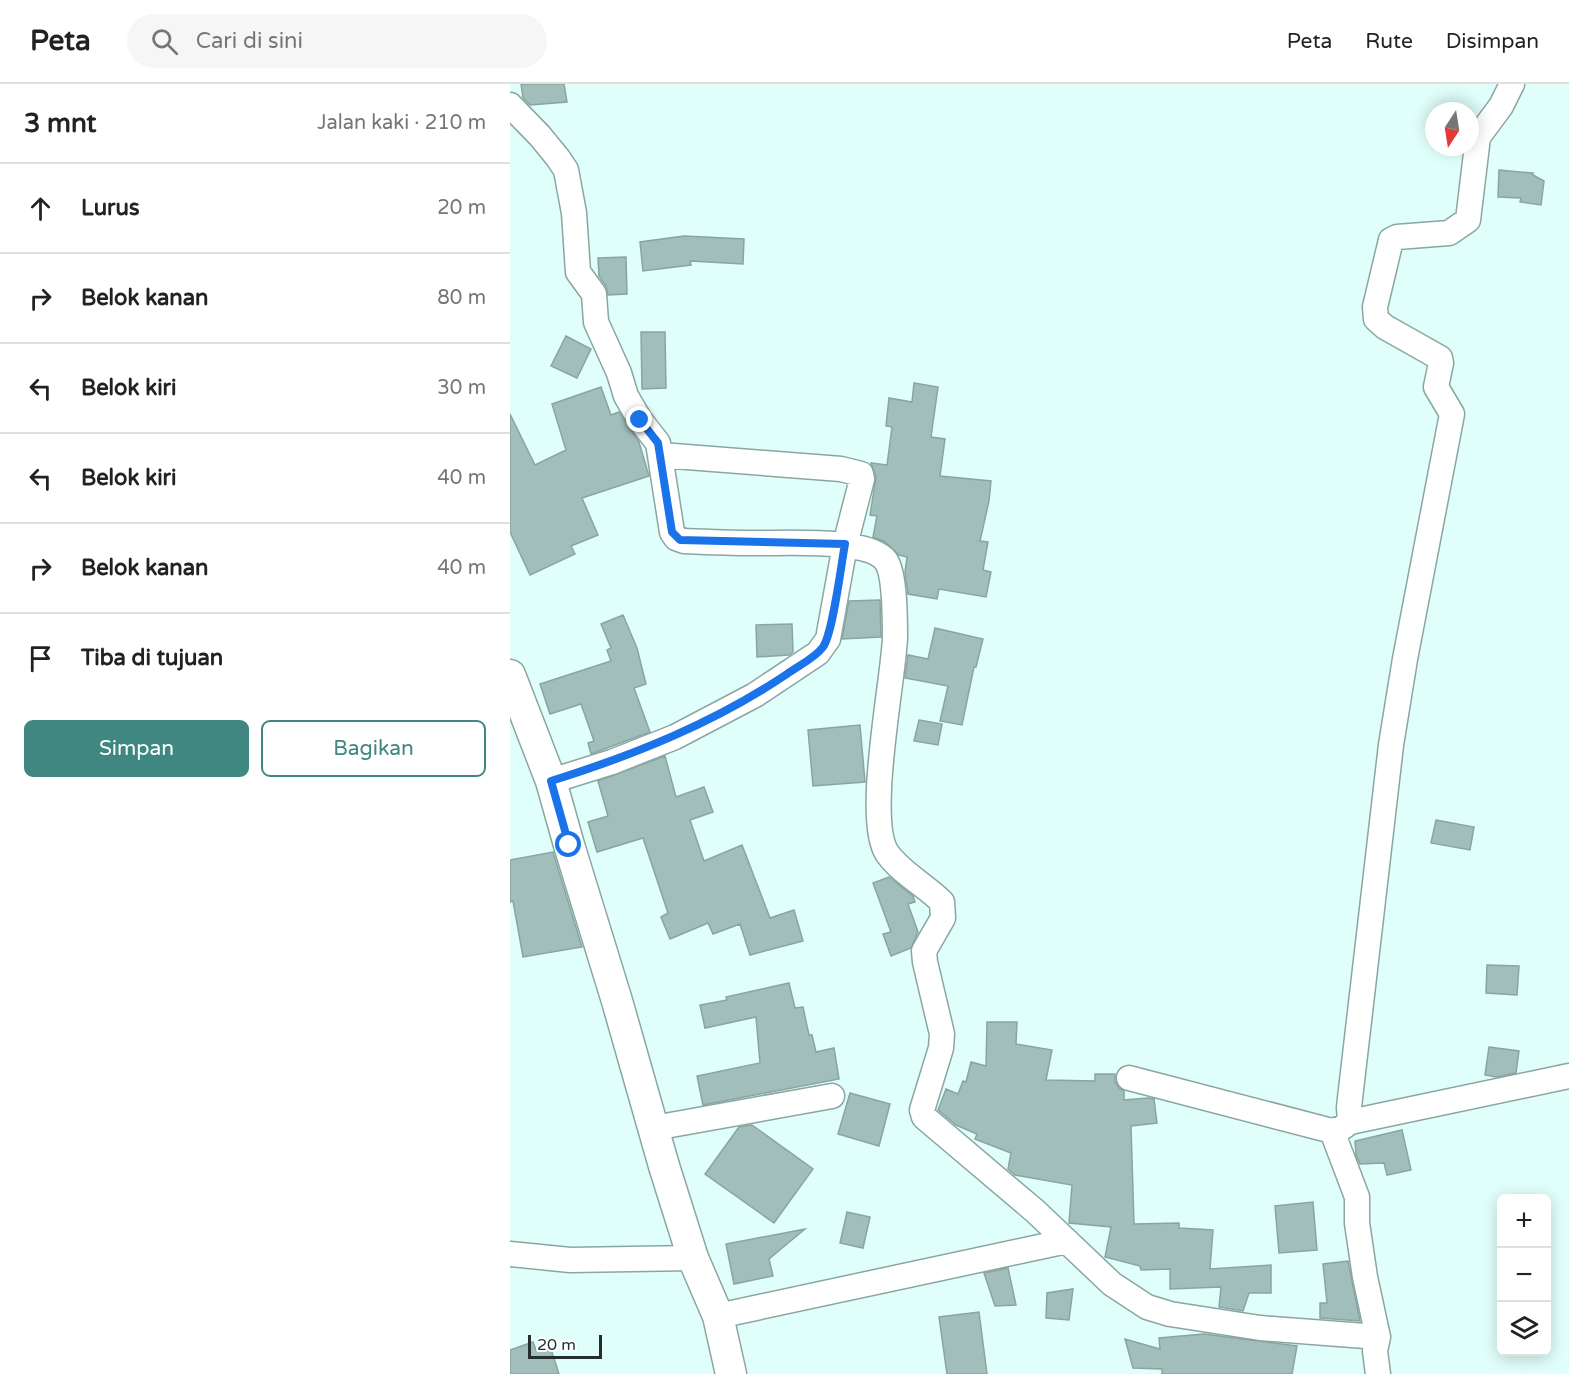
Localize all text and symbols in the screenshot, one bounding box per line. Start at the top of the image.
search box [127,14,547,68]
text: Peta [30,24,91,58]
icon: search [148,25,181,58]
text: Cari di sini [196,28,303,54]
text: Peta [1287,29,1332,54]
text: Rute [1365,29,1413,54]
text: Disimpan [1446,29,1539,54]
north arrow [1425,102,1479,156]
text: 3 mnt [24,108,96,139]
text: Jalan kaki · 210 m [317,111,486,135]
icon: ahead [24,192,57,225]
text: Lurus [81,195,139,221]
text: 20 m [437,196,486,220]
icon: right [24,282,57,315]
text: Belok kanan [81,285,208,311]
text: 80 m [437,286,486,310]
icon: left [24,372,57,405]
text: Belok kiri [81,375,177,401]
text: 30 m [437,376,486,400]
route end [626,406,652,432]
icon: left [24,462,57,495]
text: Belok kiri [81,465,177,491]
text: 40 m [437,466,486,490]
icon: right [24,552,57,585]
text: Belok kanan [81,555,208,581]
text: 40 m [437,556,486,580]
icon: arrive [24,642,57,675]
text: Tiba di tujuan [81,645,223,671]
button: Simpan [24,720,249,777]
button: Bagikan [261,720,486,777]
route start [555,831,581,857]
map controls [1497,1194,1551,1356]
button: + [1497,1194,1551,1248]
button: − [1497,1248,1551,1302]
button: layers [1497,1302,1551,1356]
scale bar [528,1332,602,1360]
text: 20 m [537,1335,576,1355]

